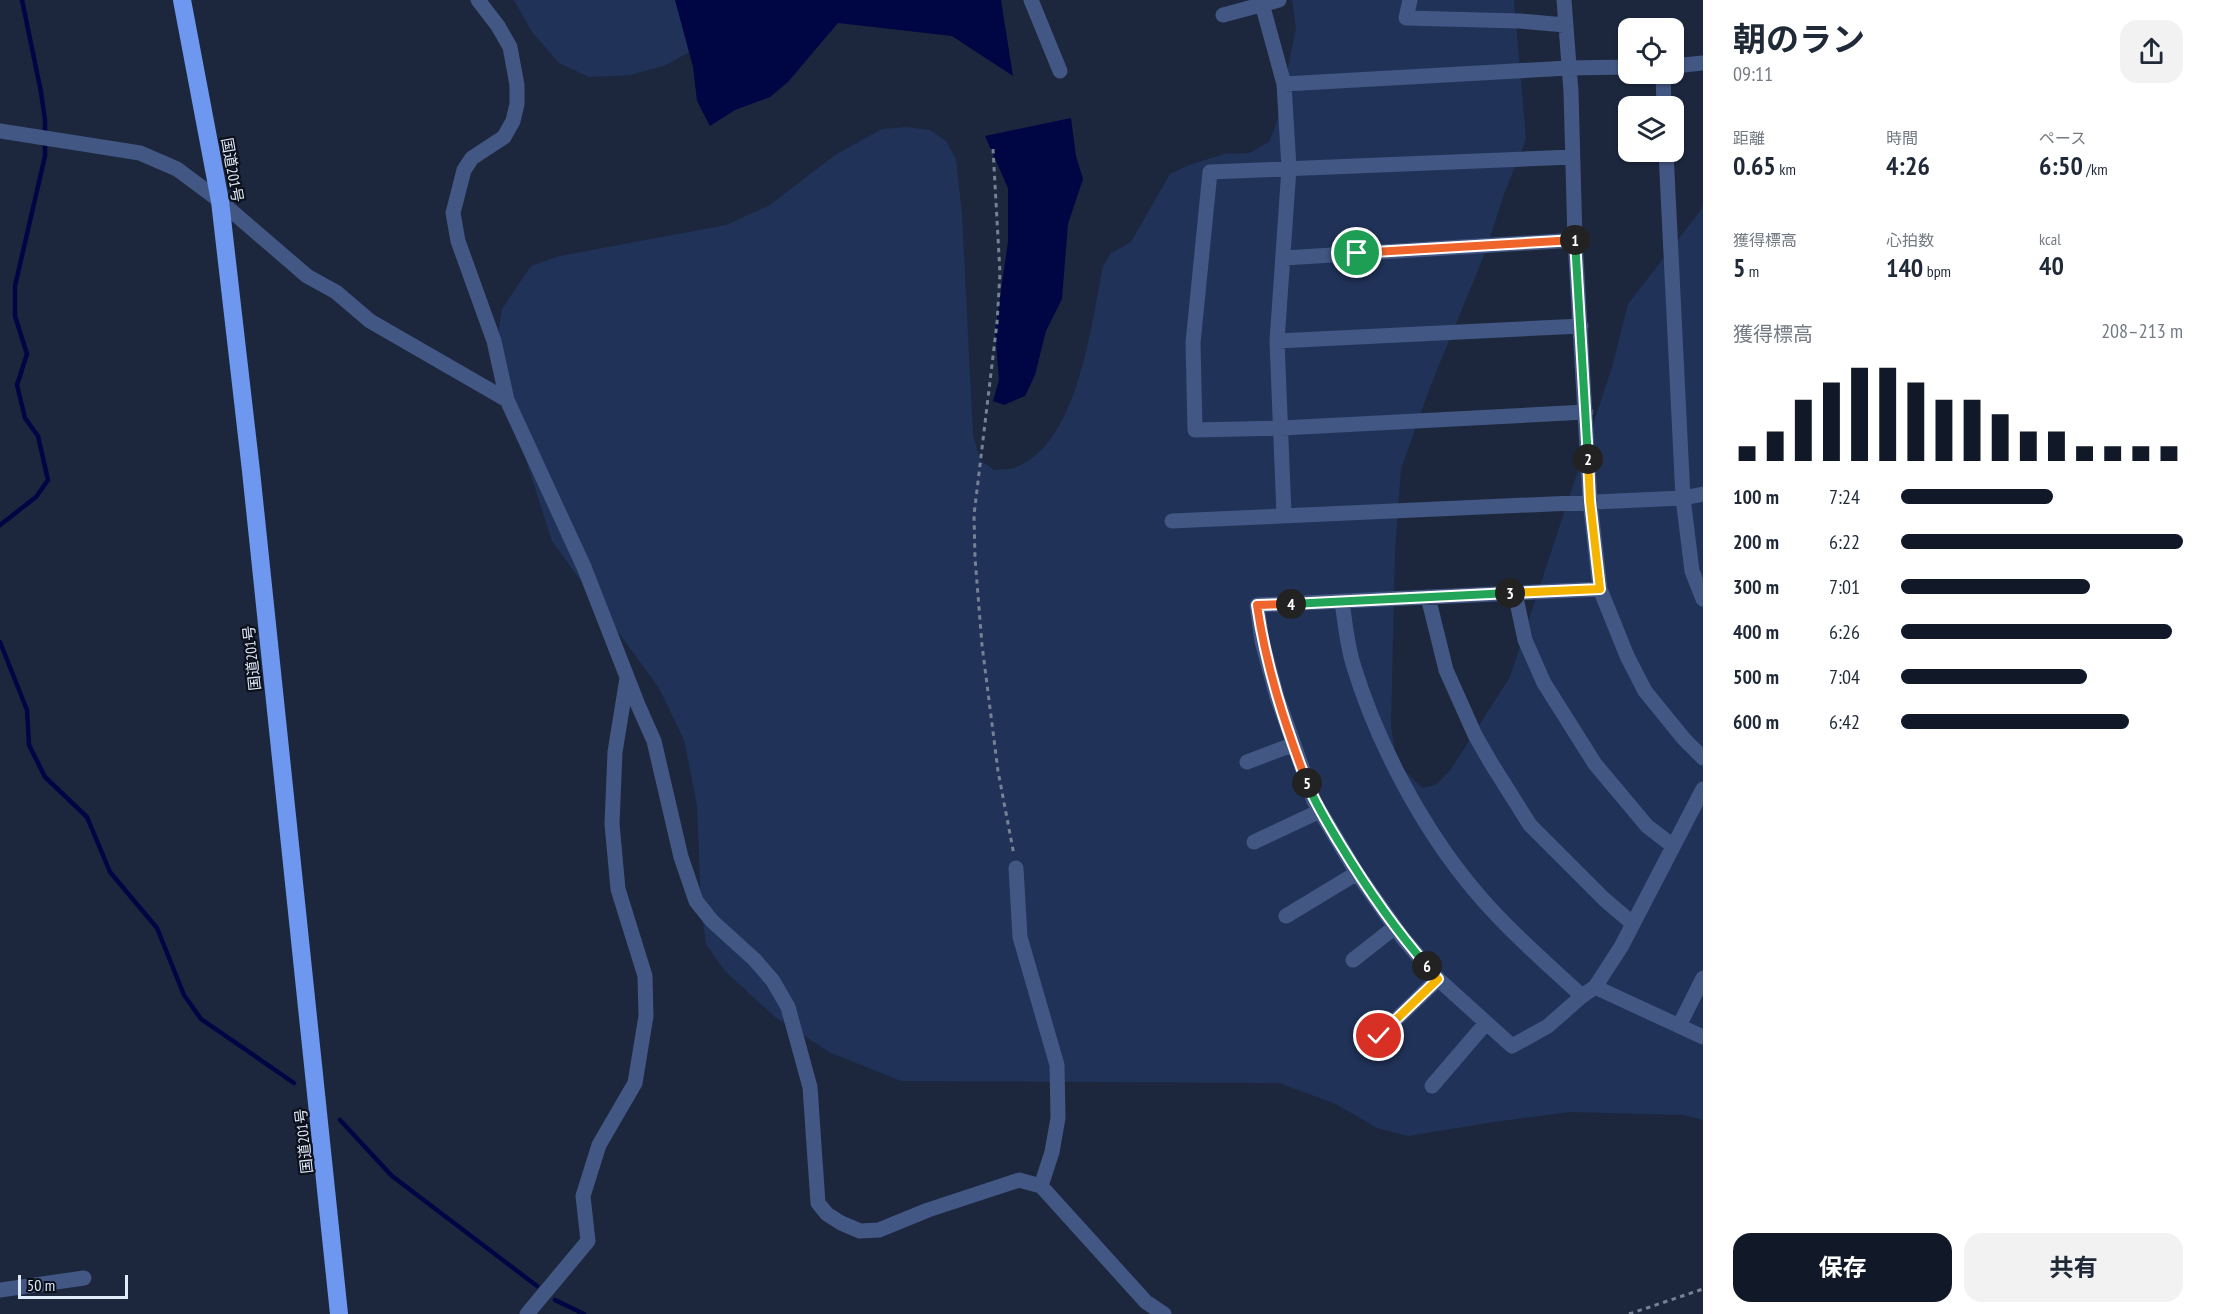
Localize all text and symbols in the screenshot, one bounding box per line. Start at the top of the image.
text: 朝のラン [1733,17,1865,60]
map controls [1618,18,1684,162]
button: locate [1618,18,1684,84]
button: share [2120,20,2183,83]
text: 09:11 [1733,61,1773,87]
button: layers [1618,96,1684,162]
text: 距離 [1733,128,1765,148]
text: 時間 [1886,128,1918,148]
text: ペース [2039,128,2086,148]
street label: 国道201号 [217,136,248,204]
text: 0.65 [1733,149,1776,182]
text: 4:26 [1886,149,1930,182]
text: 6:50 [2039,149,2083,182]
text: km [1776,159,1796,179]
text: /km [2083,159,2108,179]
pin: 1 [1560,225,1590,255]
pin [1331,227,1382,278]
text: kcal [2039,229,2061,249]
text: 1 [1571,230,1579,250]
text: 獲得標高 [1733,230,1797,250]
text: 心拍数 [1886,230,1934,250]
icon: arrive [1340,236,1373,269]
text: 40 [2039,249,2064,282]
text: 5 [1733,251,1745,284]
text: 140 [1886,251,1923,284]
text: m [1745,261,1759,281]
text: bpm [1923,261,1951,281]
text: 208–213 m [2101,318,2183,344]
text: 獲得標高 [1733,321,1813,347]
pin: 2 [1573,444,1603,474]
text: 2 [1584,449,1592,469]
text: 100 m [1733,484,1779,510]
text: 7:24 [1829,484,1860,510]
text: 200 m [1733,529,1779,555]
text: 6:22 [1829,529,1860,555]
text: 300 m [1733,574,1779,600]
text: 7:01 [1829,574,1860,600]
pin: 3 [1495,578,1525,608]
text: 3 [1506,583,1514,603]
pin: 4 [1276,589,1306,619]
text: 4 [1287,594,1295,614]
text: 400 m [1733,619,1779,645]
text: 6:26 [1829,619,1860,645]
street label: 国道201号 [239,625,264,691]
text: 500 m [1733,664,1779,690]
text: 7:04 [1829,664,1860,690]
text: 600 m [1733,709,1779,735]
text: 6:42 [1829,709,1860,735]
pin: 5 [1292,768,1322,798]
text: 5 [1303,773,1311,793]
pin: 6 [1412,951,1442,981]
text: 6 [1423,956,1431,976]
pin [1353,1010,1404,1061]
icon: check [1362,1019,1395,1052]
street label: 国道201号 [291,1108,316,1174]
button: 保存 [1733,1233,1952,1302]
button: 共有 [1964,1233,2183,1302]
scale bar [18,1272,128,1300]
text: 50 m [27,1275,55,1295]

